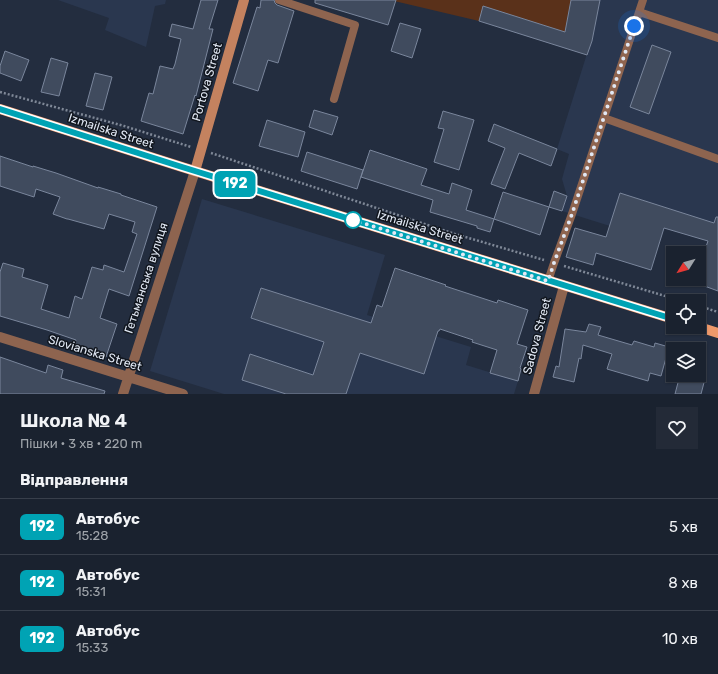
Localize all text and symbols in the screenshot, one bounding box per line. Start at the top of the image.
your location [624,16,644,36]
street label: Portova Street [189,41,225,123]
street label: Izmailska Street [67,111,156,151]
line badge: 192 [212,171,258,197]
text: 192 [222,175,248,192]
street label: Izmailska Street [375,207,465,247]
unlabelled marker [344,211,362,229]
street label: Гетьманська вулиця [121,221,171,335]
north arrow [666,246,706,286]
map controls [666,246,706,382]
button: locate [666,294,706,334]
street label: Sadova Street [520,296,554,376]
street label: Slovianska Street [47,332,144,374]
button: layers [666,342,706,382]
button: heart [656,407,698,449]
text: Школа № 4 [20,409,127,432]
text: Пішки · 3 хв · 220 m [20,436,142,451]
text: Відправлення [20,471,128,489]
text: Автобус [76,510,140,528]
text: 192 [29,518,55,535]
text: 5 хв [669,518,698,536]
text: 15:28 [76,528,109,543]
text: Автобус [76,566,140,584]
text: 192 [29,574,55,591]
text: 8 хв [668,574,698,592]
text: 15:31 [76,584,106,599]
text: Автобус [76,622,140,640]
text: 192 [29,630,55,647]
text: 10 хв [662,630,698,648]
text: 15:33 [76,640,108,655]

